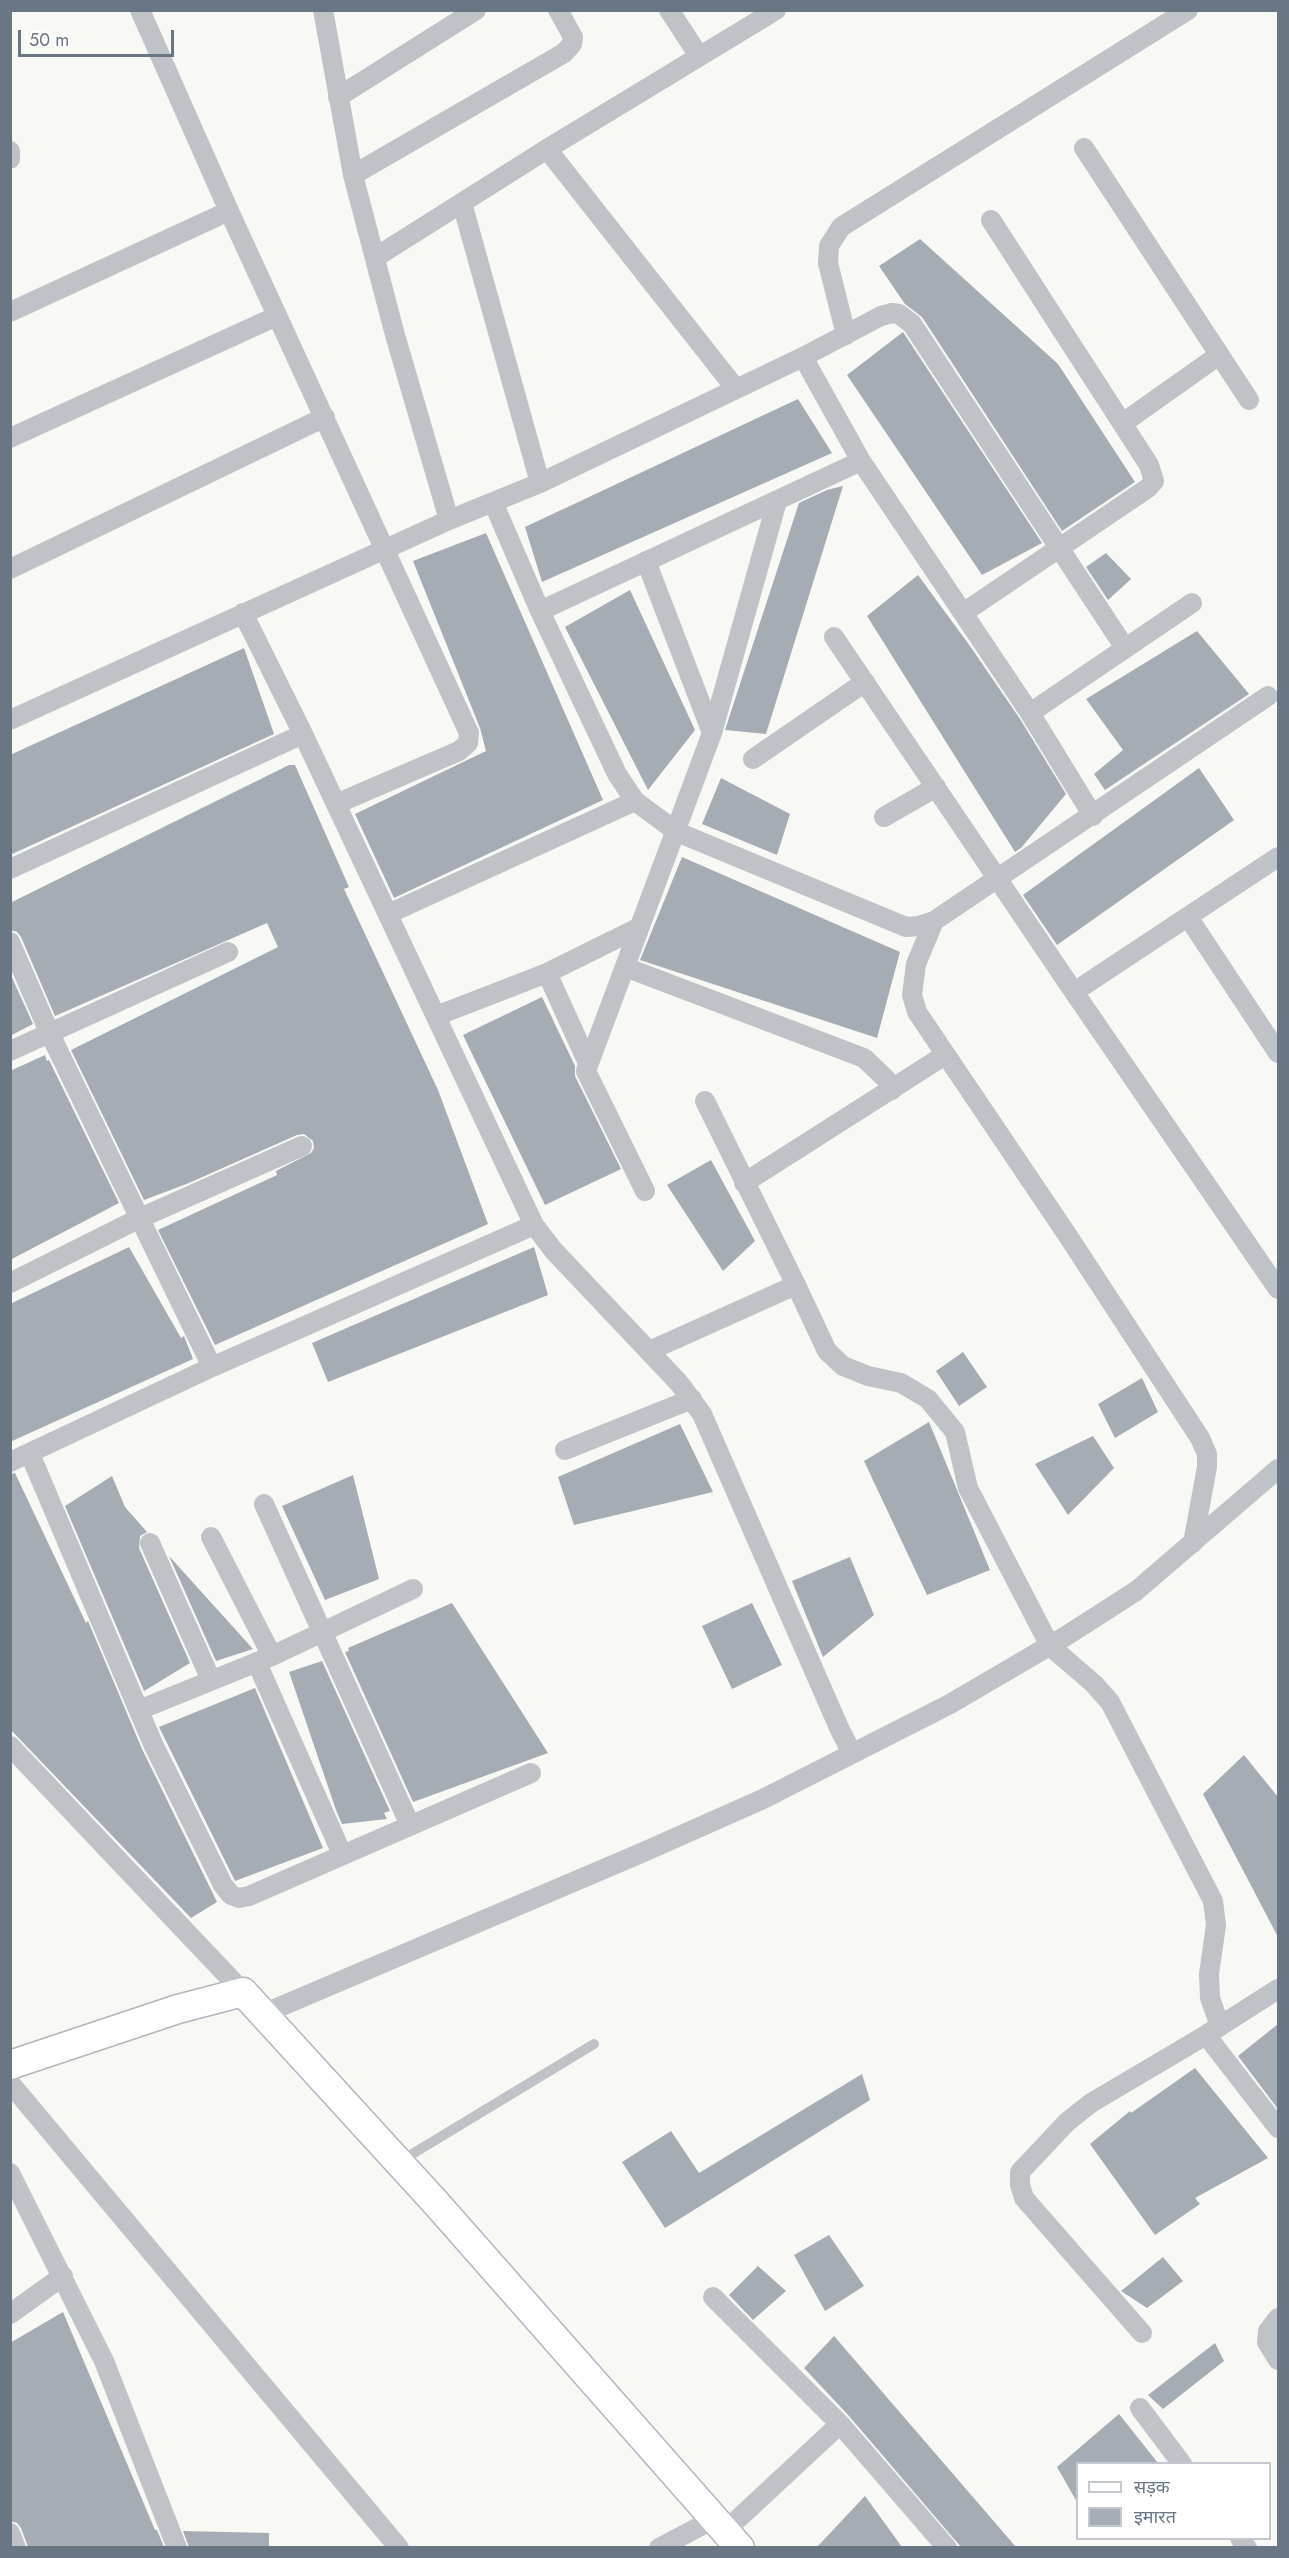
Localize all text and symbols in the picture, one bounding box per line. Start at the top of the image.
scale bar [21,18,177,56]
text: 50 m [29,27,69,53]
legend [1076,2462,1271,2540]
text: सड़क [1134,2474,1170,2500]
text: इमारत [1134,2504,1176,2530]

